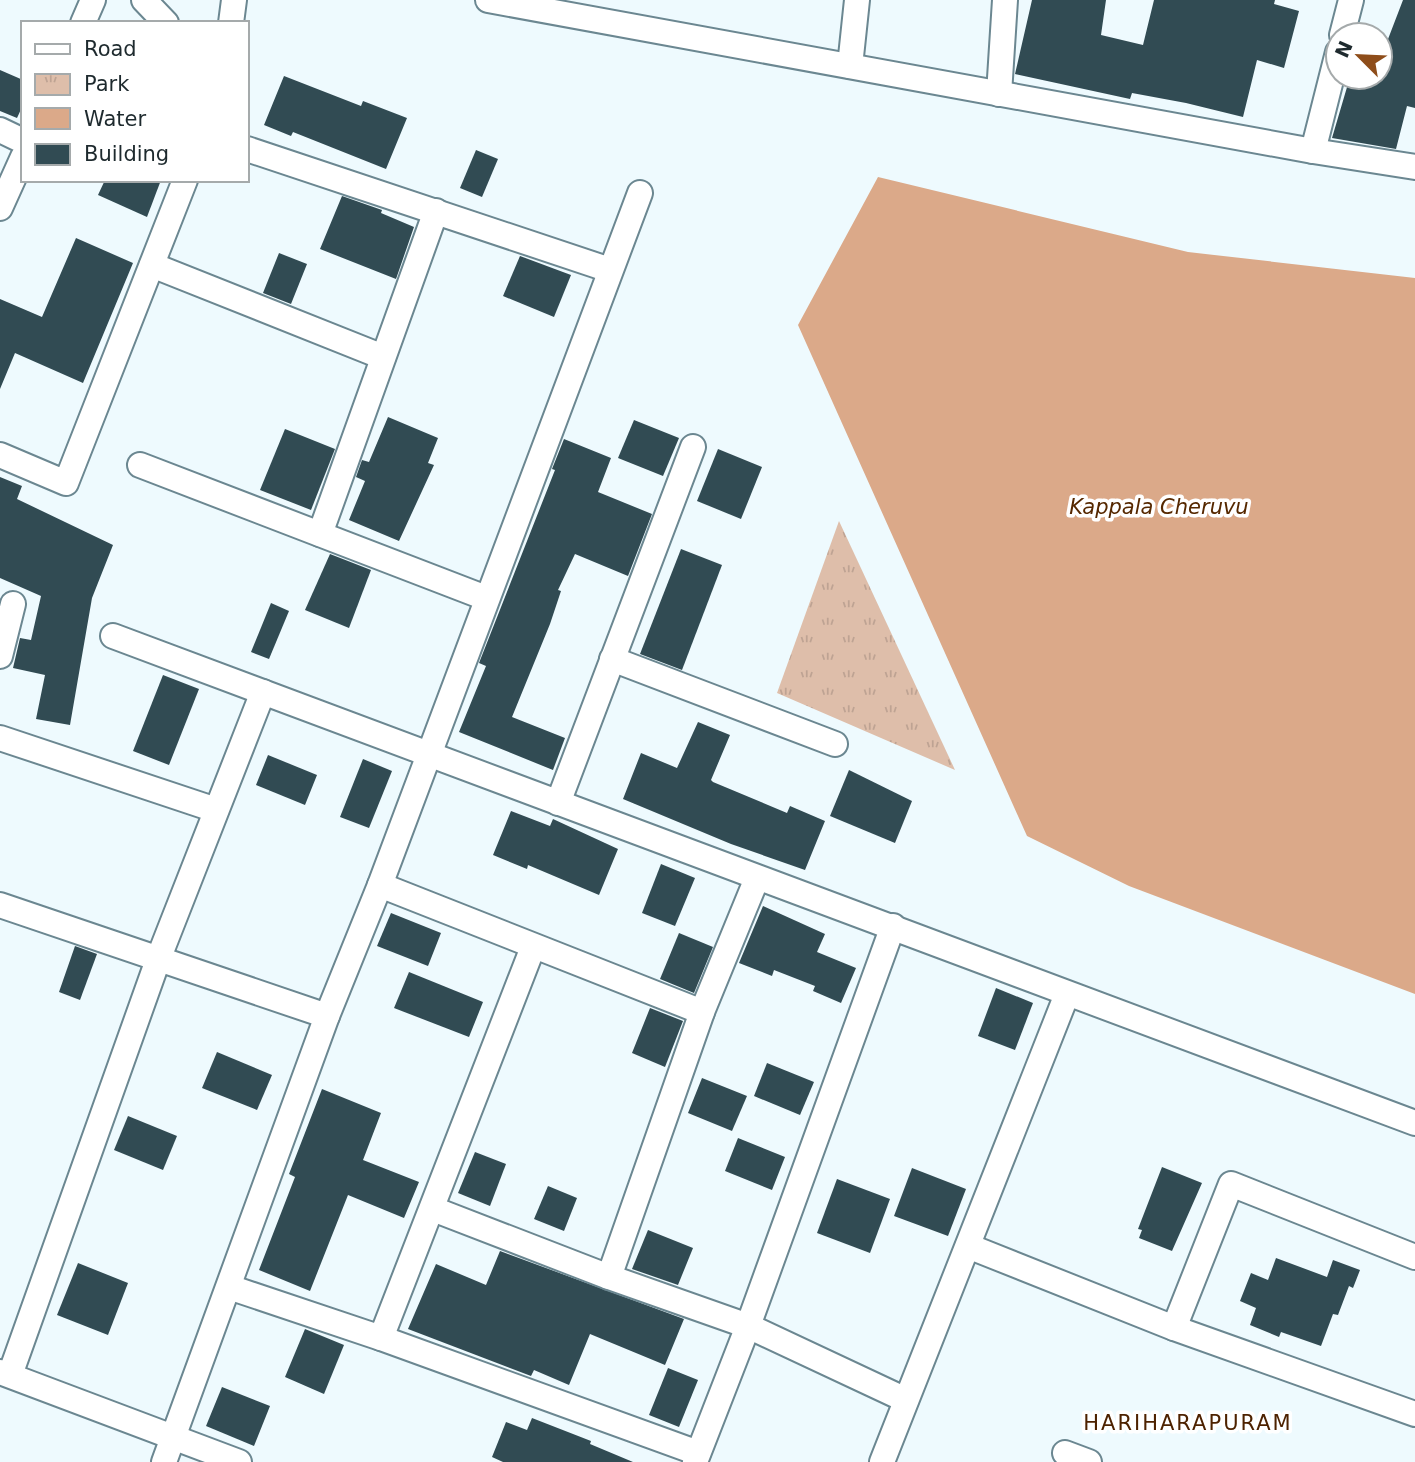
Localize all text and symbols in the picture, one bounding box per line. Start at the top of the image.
legend [21,21,248,182]
north arrow [1324,21,1394,91]
text: Road [84,37,137,61]
text: N [1330,37,1357,61]
text: Park [84,72,130,96]
text: Water [84,107,146,131]
text: Building [84,142,169,166]
water label: Kappala Cheruvu [1069,495,1249,519]
district label: HARIHARAPURAM [1083,1411,1293,1435]

